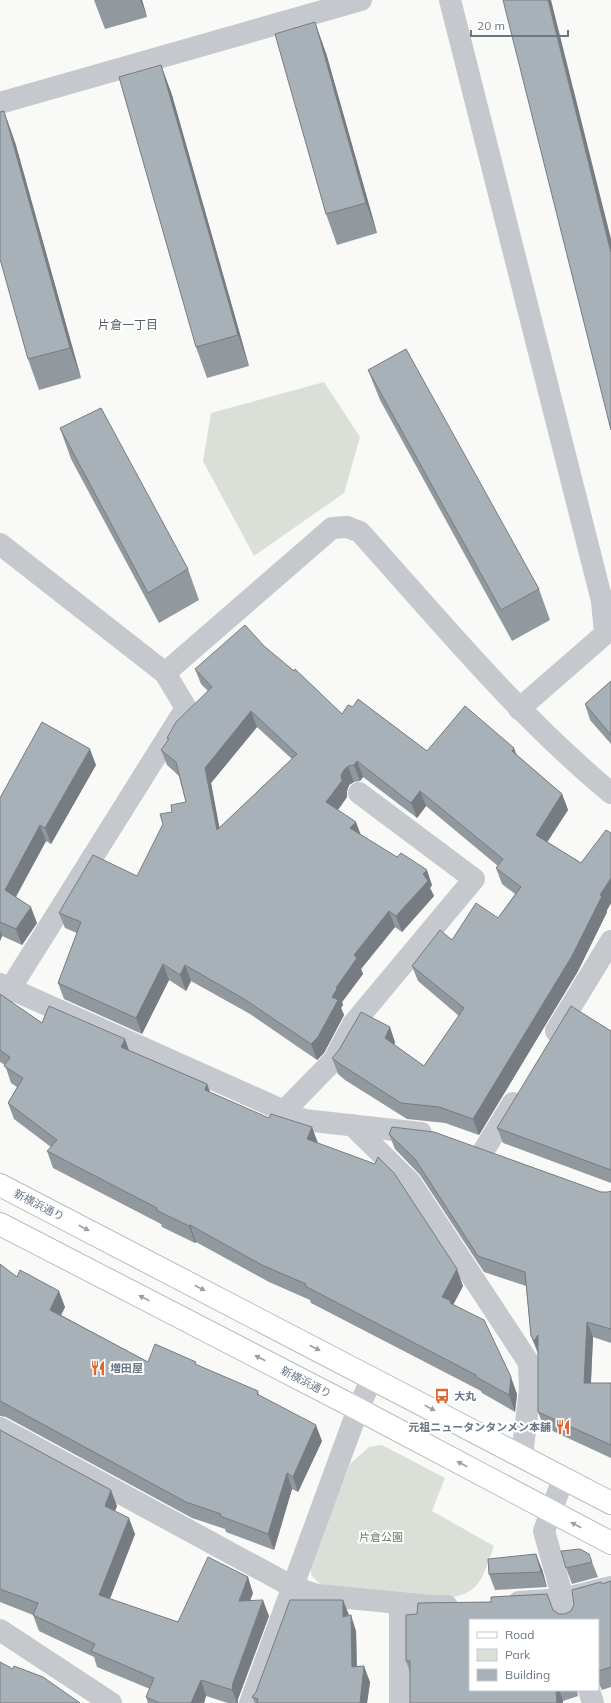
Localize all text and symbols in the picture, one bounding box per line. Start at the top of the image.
scale bar [471,12,568,38]
text: 20 m [477,18,505,33]
district label: 片倉一丁目 [98,317,158,332]
street label: 新横浜通り [11,1186,67,1224]
one-way arrow [78,1225,90,1232]
one-way arrow [194,1285,205,1292]
one-way arrow [138,1295,150,1302]
one-way arrow [309,1345,321,1352]
one-way arrow [254,1355,266,1361]
restaurant icon: 増田屋 [89,1359,107,1377]
place label: 増田屋 [110,1361,143,1375]
street label: 新横浜通り [278,1363,334,1401]
bus stop icon: 大丸 [433,1387,451,1405]
place label: 大丸 [454,1389,476,1403]
one-way arrow [424,1405,436,1412]
restaurant icon: 元祖ニュータンタンメン本舗 [554,1418,572,1436]
place label: 元祖ニュータンタンメン本舗 [408,1420,551,1434]
one-way arrow [456,1461,467,1467]
one-way arrow [571,1522,582,1528]
park label: 片倉公園 [359,1530,403,1544]
legend [469,1619,599,1691]
text: Road [505,1627,534,1642]
text: Park [505,1647,531,1662]
text: Building [505,1667,550,1682]

